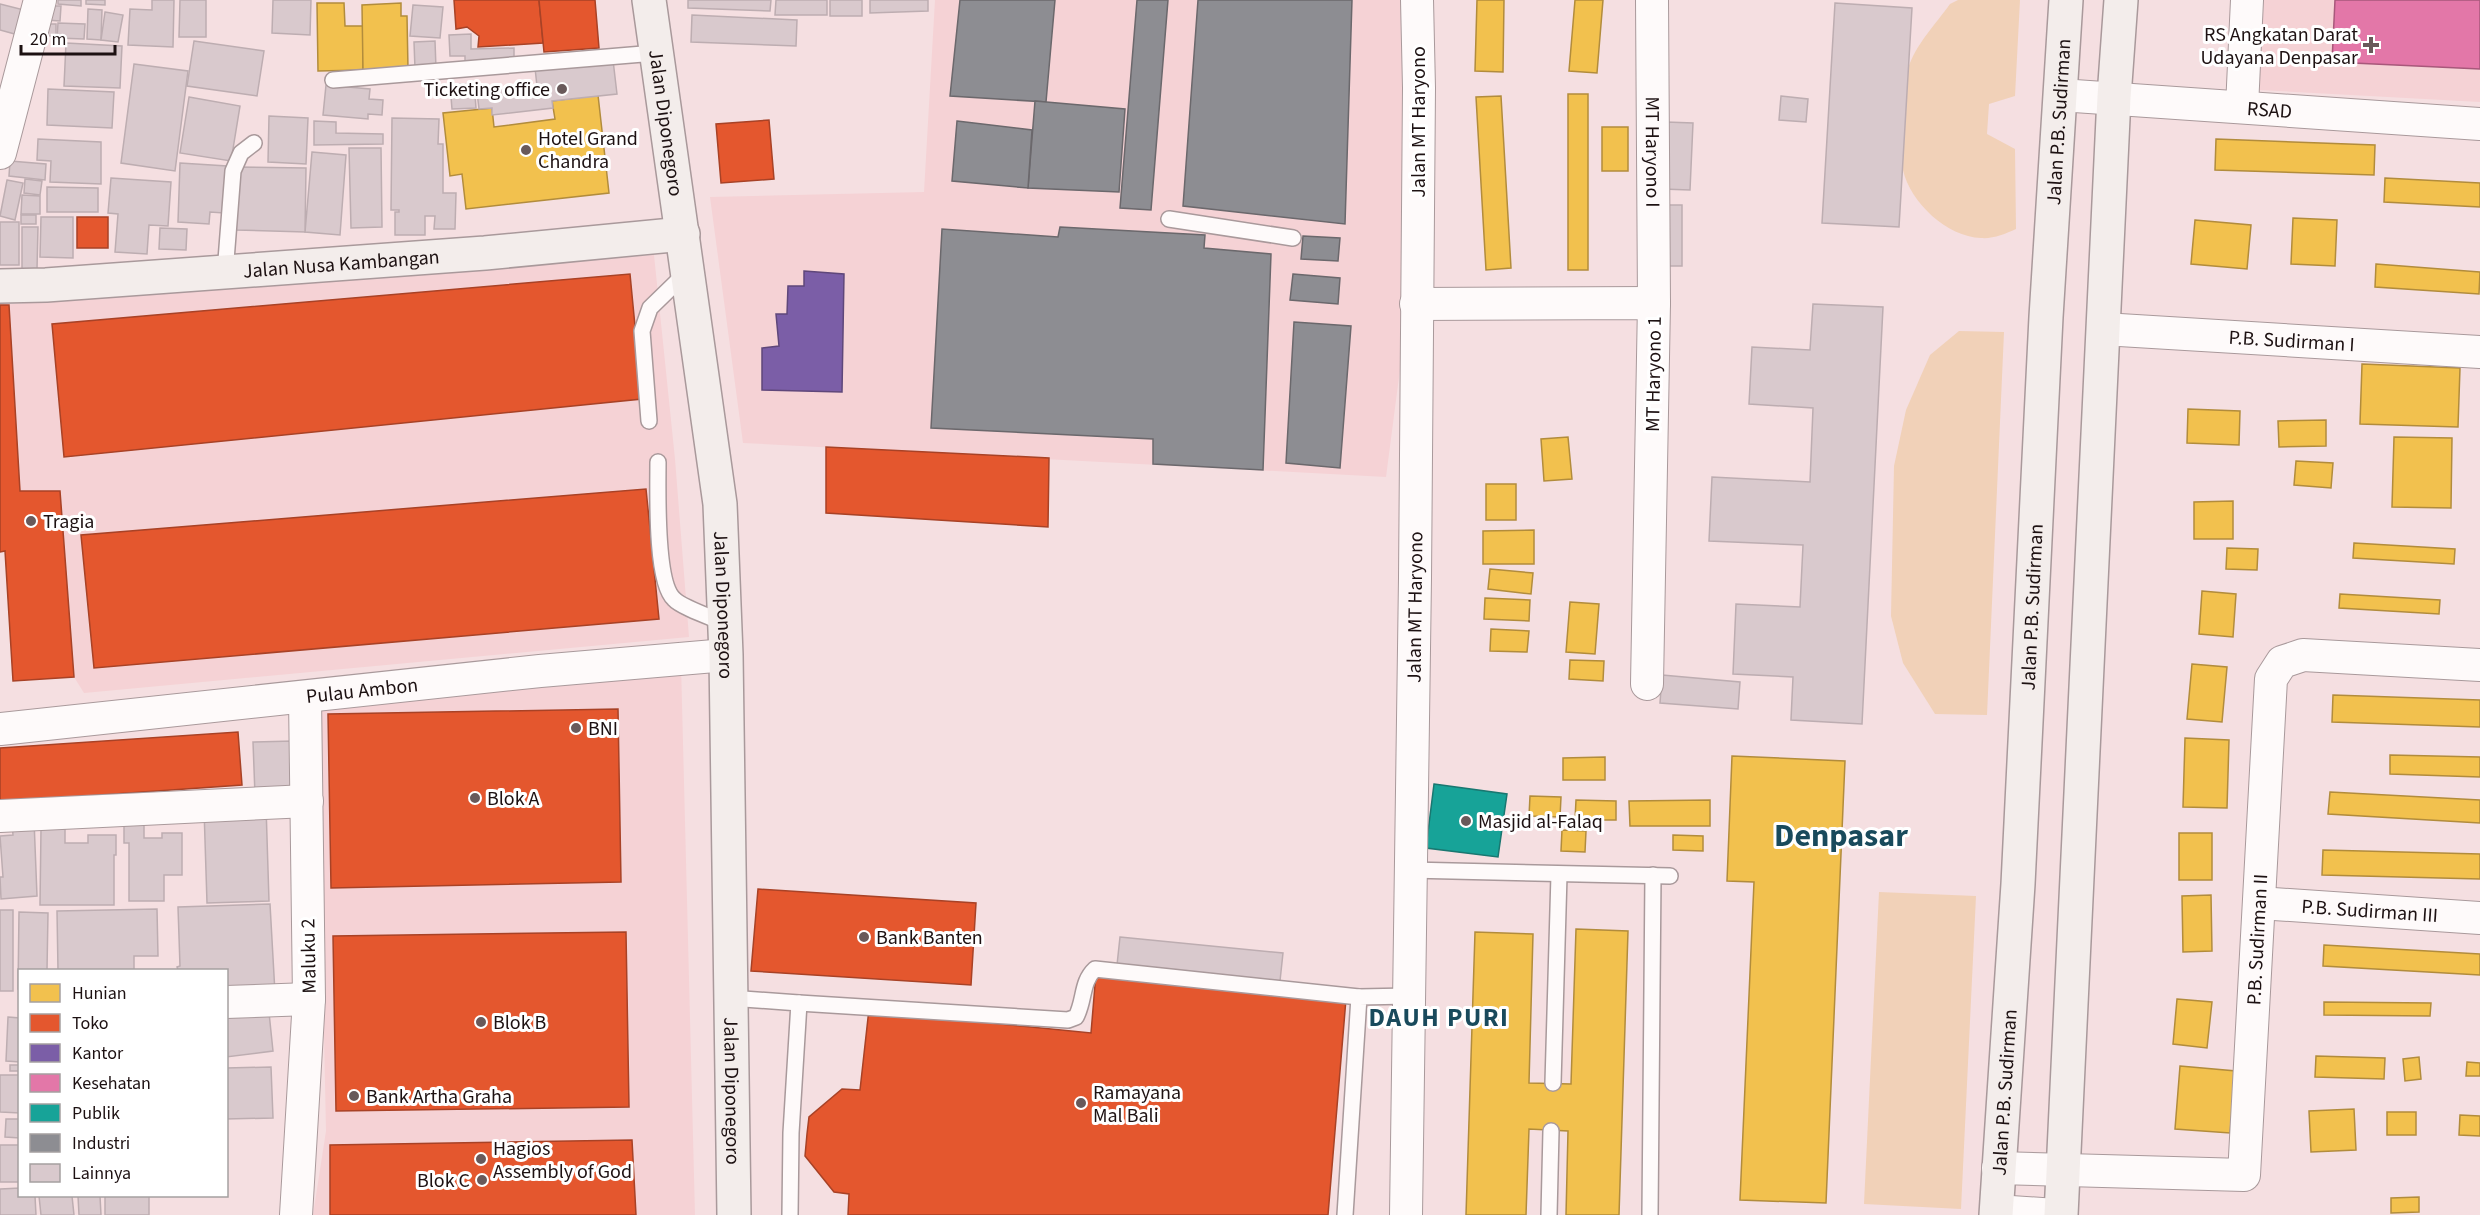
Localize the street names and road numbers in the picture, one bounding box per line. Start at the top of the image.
street label: Jalan P.B. Sudirman [2040,38,2079,206]
street label: Jalan MT Haryono [1405,46,1433,198]
street label: Jalan Diponegoro [641,48,689,198]
street label: RSAD [2246,95,2293,126]
street label: MT Haryono I [1638,96,1666,208]
street label: Jalan Nusa Kambangan [242,243,441,286]
street label: MT Haryono 1 [1639,316,1669,432]
street label: P.B. Sudirman I [2228,324,2355,359]
street label: Jalan P.B. Sudirman [2015,523,2051,691]
street label: Jalan Diponegoro [706,531,739,679]
street label: Jalan MT Haryono [1401,531,1430,683]
street label: Pulau Ambon [305,671,420,711]
street label: P.B. Sudirman II [2240,873,2275,1006]
street label: P.B. Sudirman III [2300,893,2439,930]
street label: Maluku 2 [294,918,324,994]
street label: Jalan P.B. Sudirman [1986,1008,2025,1177]
street label: Jalan Diponegoro [716,1017,746,1165]

